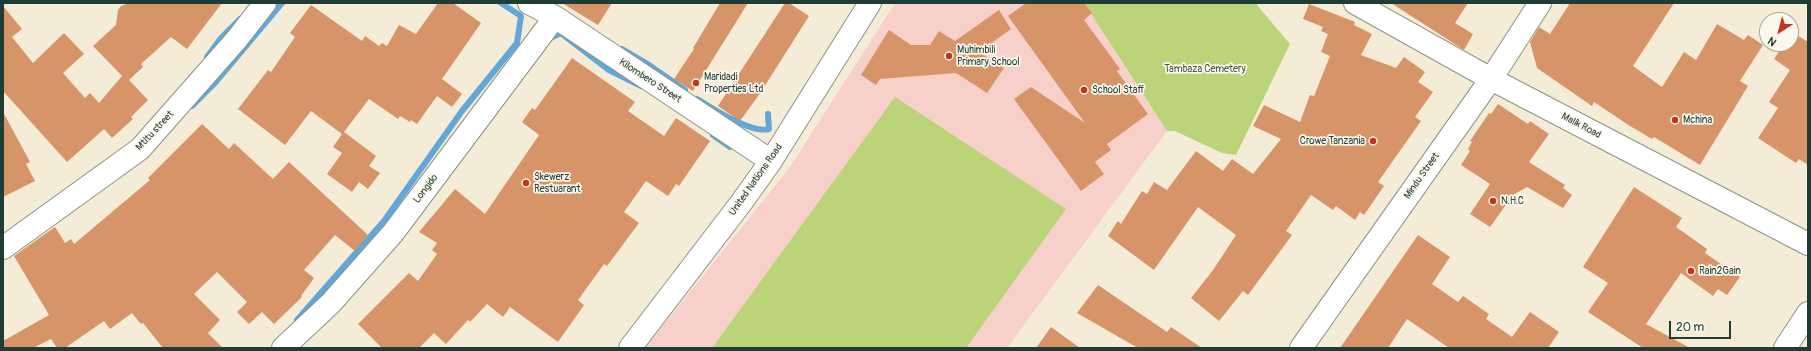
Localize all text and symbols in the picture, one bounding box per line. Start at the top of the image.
north arrow [1759,12,1799,52]
text: N [1765,34,1779,49]
place label: Muhimbili Primary School [957,44,1020,68]
marker: Muhimbili Primary School [944,51,954,61]
street label: Kilombero Street [617,56,683,106]
park label: Tambaza Cemetery [1164,63,1246,75]
place label: Maridadi Properties Ltd [704,71,763,94]
marker: Maridadi Properties Ltd [691,78,701,88]
place label: School Staff [1092,84,1144,96]
marker: School Staff [1079,85,1089,95]
street label: Mtitu street [134,109,176,153]
street label: Malik Road [1559,111,1603,141]
place label: Mchina [1683,114,1712,126]
marker: Mchina [1670,115,1680,125]
place label: Crowe Tanzania [1300,135,1365,147]
marker: Crowe Tanzania [1368,136,1378,146]
street label: United Nations Road [727,142,785,218]
street label: Mindu Street [1402,151,1442,201]
place label: Skewerz Restuarant [534,171,580,194]
street label: Longido [411,172,441,206]
marker: Skewerz Restuarant [521,178,531,188]
place label: N.H.C [1501,195,1524,207]
marker: N.H.C [1488,196,1498,206]
place label: Rain2Gain [1699,265,1741,277]
marker: Rain2Gain [1686,266,1696,276]
scale bar [1671,313,1733,339]
text: 20 m [1676,320,1704,335]

